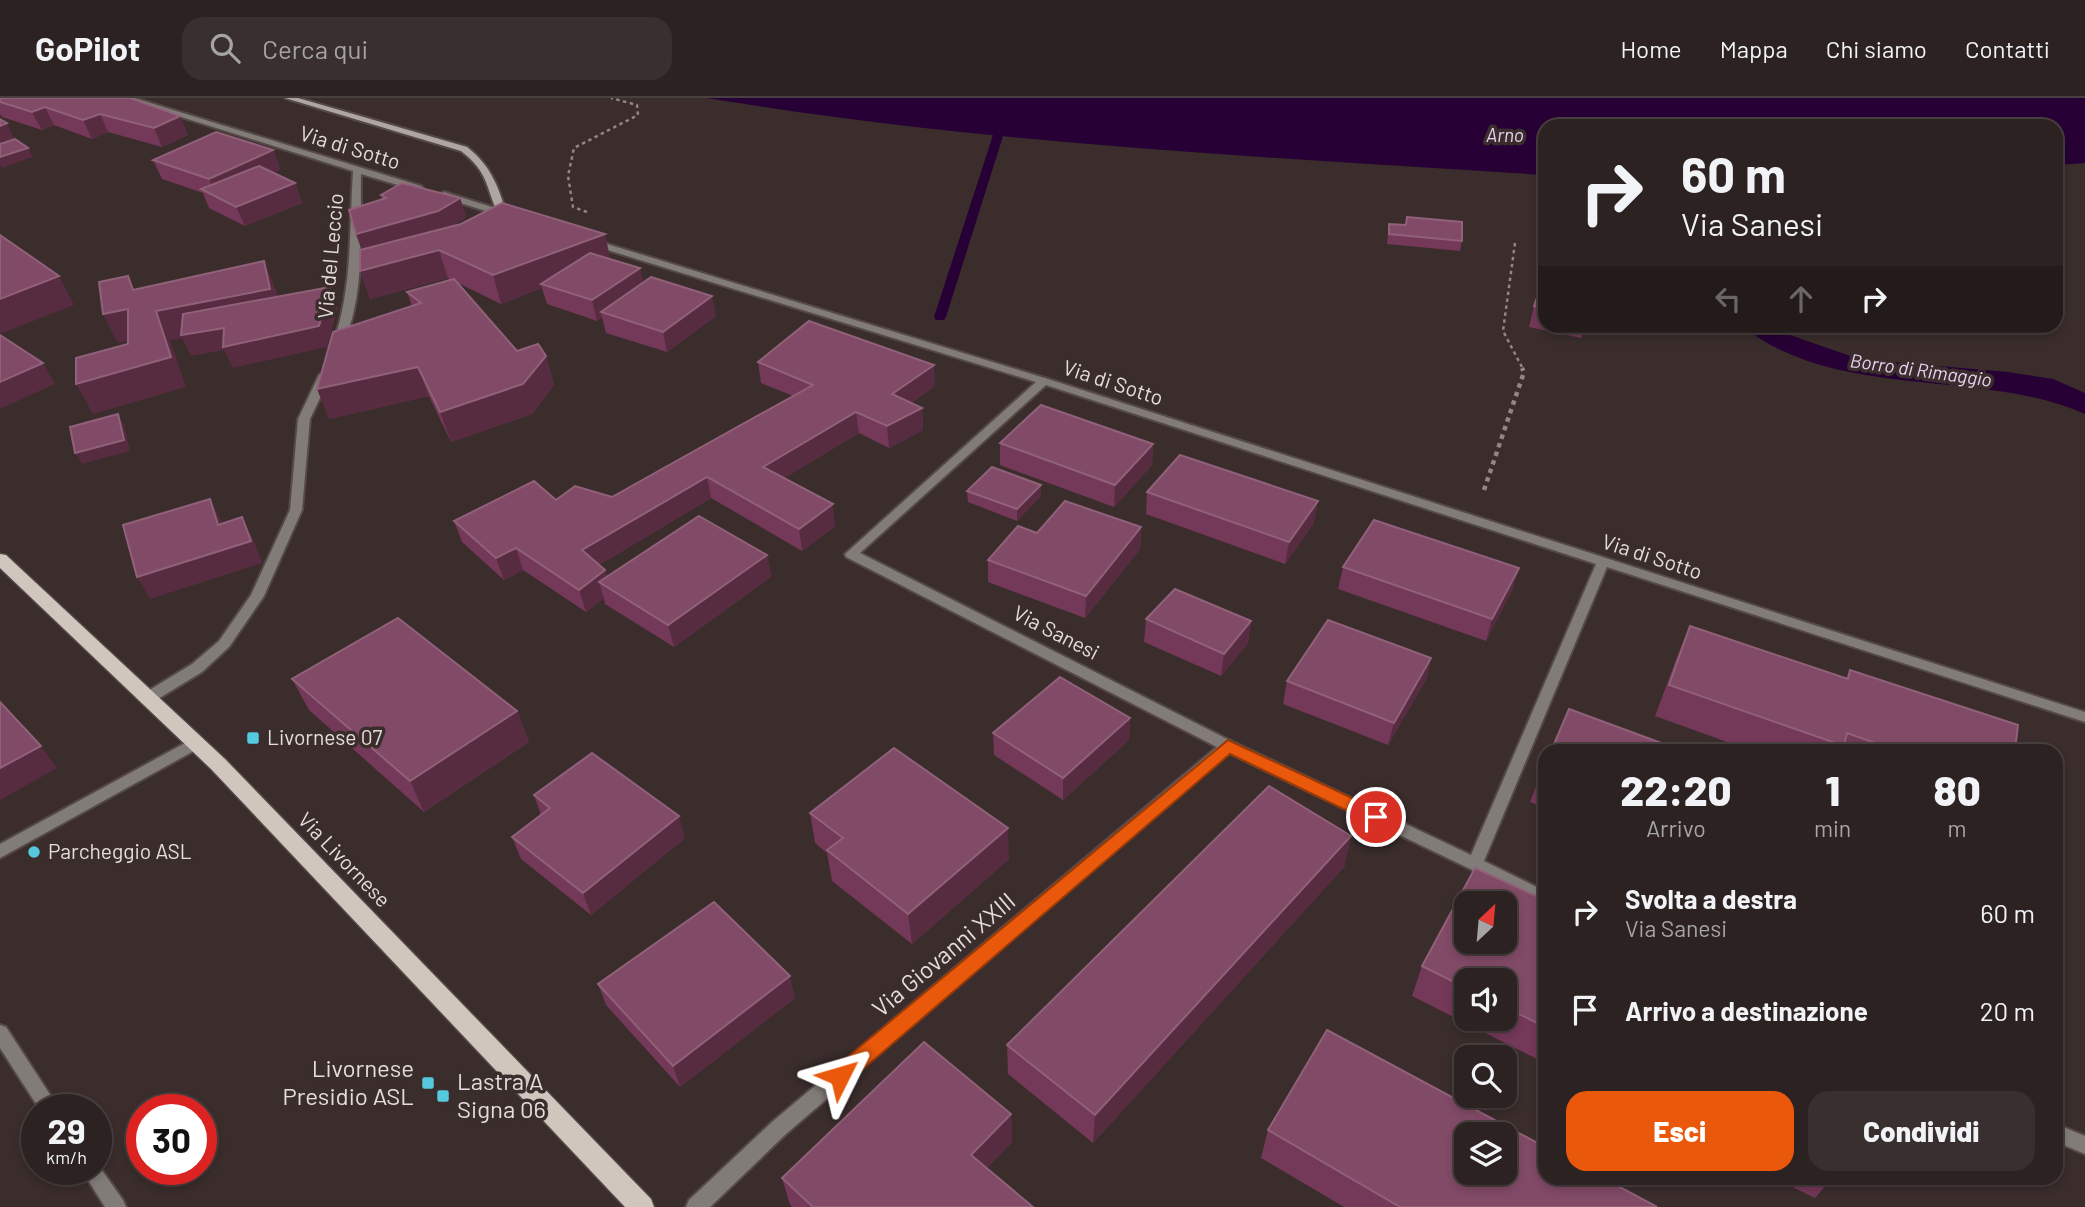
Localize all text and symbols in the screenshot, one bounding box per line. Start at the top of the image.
search box [182,17,672,80]
text: GoPilot [35,28,140,68]
icon: search [206,29,244,67]
text: Cerca qui [262,33,368,64]
text: Home [1620,34,1682,63]
text: Mappa [1720,34,1788,63]
text: Chi siamo [1826,34,1927,63]
text: Contatti [1965,34,2050,63]
street label: Via di Sotto [297,119,404,174]
water label: Arno [1486,123,1524,146]
text: 60 m [1681,144,1786,203]
icon: right [1566,147,1657,238]
street label: Via del Leccio [312,192,347,320]
text: Via Sanesi [1681,204,1823,242]
icon: left [1709,280,1747,318]
icon: ahead [1782,280,1820,318]
icon: right [1855,280,1893,318]
water label: Borro di Rimaggio [1849,348,1993,391]
street label: Via di Sotto [1060,354,1167,409]
street label: Via di Sotto [1599,528,1706,583]
street label: Via Sanesi [1009,599,1104,664]
place label: Livornese 07 [267,724,383,749]
marker: Livornese 07 [245,730,261,746]
text: 22:20 [1620,764,1732,814]
text: 1 [1825,764,1840,814]
text: 80 [1934,764,1981,814]
pin [1346,787,1406,847]
icon: arrive [1357,798,1395,836]
street label: Via Livornese [294,806,396,912]
text: Arrivo [1646,814,1706,842]
text: min [1814,814,1851,842]
text: m [1948,814,1967,842]
place label: Parcheggio ASL [48,838,192,863]
marker: Parcheggio ASL [26,844,42,860]
text: Svolta a destra [1625,883,1797,914]
street label: Via Giovanni XXIII [866,886,1020,1022]
north arrow [1454,891,1517,954]
map controls [1454,891,1517,1185]
icon: right [1566,893,1604,931]
text: 60 m [1980,897,2035,928]
text: Via Sanesi [1625,914,1727,942]
button: sound [1454,968,1517,1031]
icon: arrive [1566,991,1604,1029]
text: Arrivo a destinazione [1625,995,1868,1026]
text: 20 m [1980,995,2035,1026]
position arrow [803,1039,877,1113]
button: search [1454,1045,1517,1108]
place label: Livornese Presidio ASL [282,1053,414,1110]
place label: Lastra A Signa 06 [457,1066,546,1123]
marker: Livornese Presidio ASL [420,1075,436,1091]
marker: Lastra A Signa 06 [435,1088,451,1104]
button: Esci [1566,1091,1794,1171]
button: Condividi [1808,1091,2035,1171]
speed limit sign: 30 [126,1094,217,1185]
text: 29 [47,1109,86,1151]
button: layers [1454,1122,1517,1185]
text: km/h [46,1146,87,1168]

